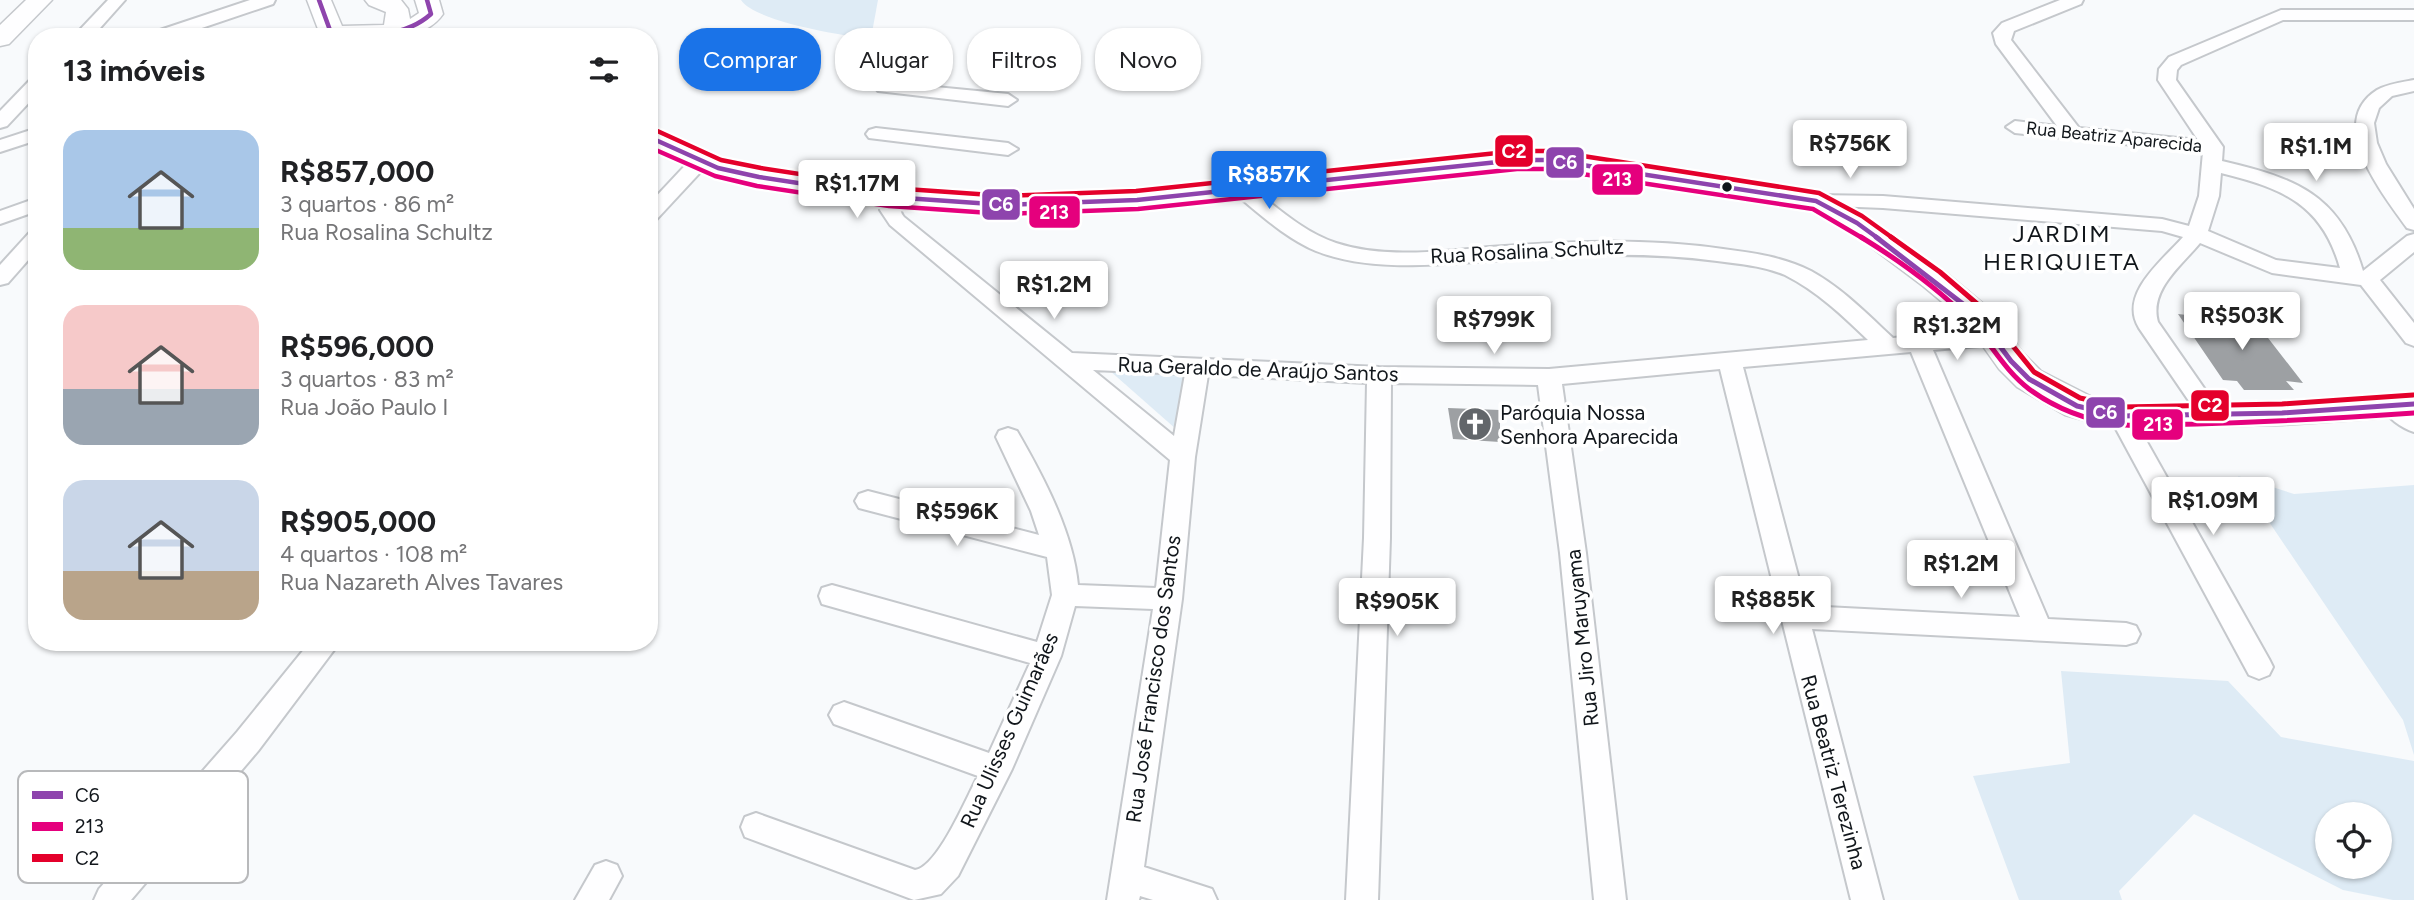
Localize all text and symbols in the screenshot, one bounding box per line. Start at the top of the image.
chip: Comprar [679,28,821,91]
chip: Alugar [835,28,953,91]
chip: Filtros [967,28,1081,91]
chip: Novo [1095,28,1201,91]
icon: filters [585,51,623,89]
text: 13 imóveis [63,52,205,89]
street label: Rua Beatriz Aparecida [2025,117,2203,157]
pin: R$756K [1793,120,1907,180]
pin: R$1.1M [2259,124,2373,183]
text: R$756K [1809,129,1891,157]
text: R$1.1M [2280,132,2352,160]
line badge: C2 [1494,134,1534,168]
text: C2 [1502,140,1526,163]
line badge: C6 [1545,146,1585,179]
text: C6 [1553,151,1577,174]
pin: R$857K [1212,152,1326,211]
text: R$857,000 [280,153,434,190]
icon: home [119,158,203,242]
pin: R$1.17M [792,160,922,220]
text: R$857K [1227,160,1311,188]
line badge: 213 [1591,163,1644,196]
text: 213 [1602,168,1632,191]
text: R$1.17M [814,169,900,197]
unlabelled marker [1720,180,1734,194]
line badge: C6 [981,188,1021,221]
text: 3 quartos · 86 m² [280,190,454,218]
text: C6 [989,193,1013,216]
line badge: 213 [1028,195,1081,229]
text: 213 [1039,201,1069,224]
text: Rua Rosalina Schultz [280,218,493,246]
district label: JARDIM HERIQUIETA [1983,219,2141,276]
street label: Rua Rosalina Schultz [1429,233,1625,269]
pin: R$1.2M [997,262,1111,321]
text: R$1.2M [1016,270,1092,298]
pin: R$503K [2185,292,2299,352]
pin: R$799K [1437,296,1551,356]
text: R$503K [2200,301,2284,329]
pin: R$1.32M [1892,302,2022,362]
text: R$799K [1453,305,1535,333]
text: R$1.32M [1913,311,2001,339]
text: R$596,000 [280,328,434,365]
icon: home [119,333,203,417]
street label: Rua Geraldo de Araújo Santos [1117,352,1399,386]
text: 3 quartos · 83 m² [280,365,454,393]
line badge: C2 [2190,389,2230,422]
text: Rua João Paulo I [280,393,449,421]
text: C2 [2198,394,2222,417]
line badge: C6 [2085,396,2126,429]
place label: Paróquia Nossa Senhora Aparecida [1500,400,1678,449]
text: C6 [2093,401,2117,424]
church icon: Paróquia Nossa Senhora Aparecida [1456,405,1494,443]
line badge: 213 [2131,408,2184,441]
text: 213 [2143,413,2173,436]
pin: R$1.09M [2148,477,2278,537]
text: R$1.09M [2168,486,2258,514]
pin: R$596K [900,489,1014,548]
text: R$596K [916,497,998,525]
text: R$905,000 [280,503,436,540]
icon: home [119,508,203,592]
street label: Rua José Francisco dos Santos [1120,534,1186,824]
text: 4 quartos · 108 m² [280,540,467,568]
pin: R$1.2M [1904,540,2018,600]
street label: Rua Jiro Maruyama [1560,548,1604,728]
text: R$1.2M [1923,549,1999,577]
text: Rua Nazareth Alves Tavares [280,568,563,596]
pin: R$885K [1716,576,1830,636]
pin: R$905K [1340,578,1454,638]
text: R$885K [1731,585,1815,613]
text: R$905K [1355,587,1439,615]
street label: Rua Ulisses Guimarães [955,628,1063,832]
street label: Rua Beatriz Terezinha [1796,672,1872,872]
legend [18,771,248,883]
text: C6 [75,784,100,807]
map controls [2315,802,2392,879]
button: locate [2315,802,2392,879]
text: 213 [75,815,104,838]
text: C2 [75,847,99,870]

